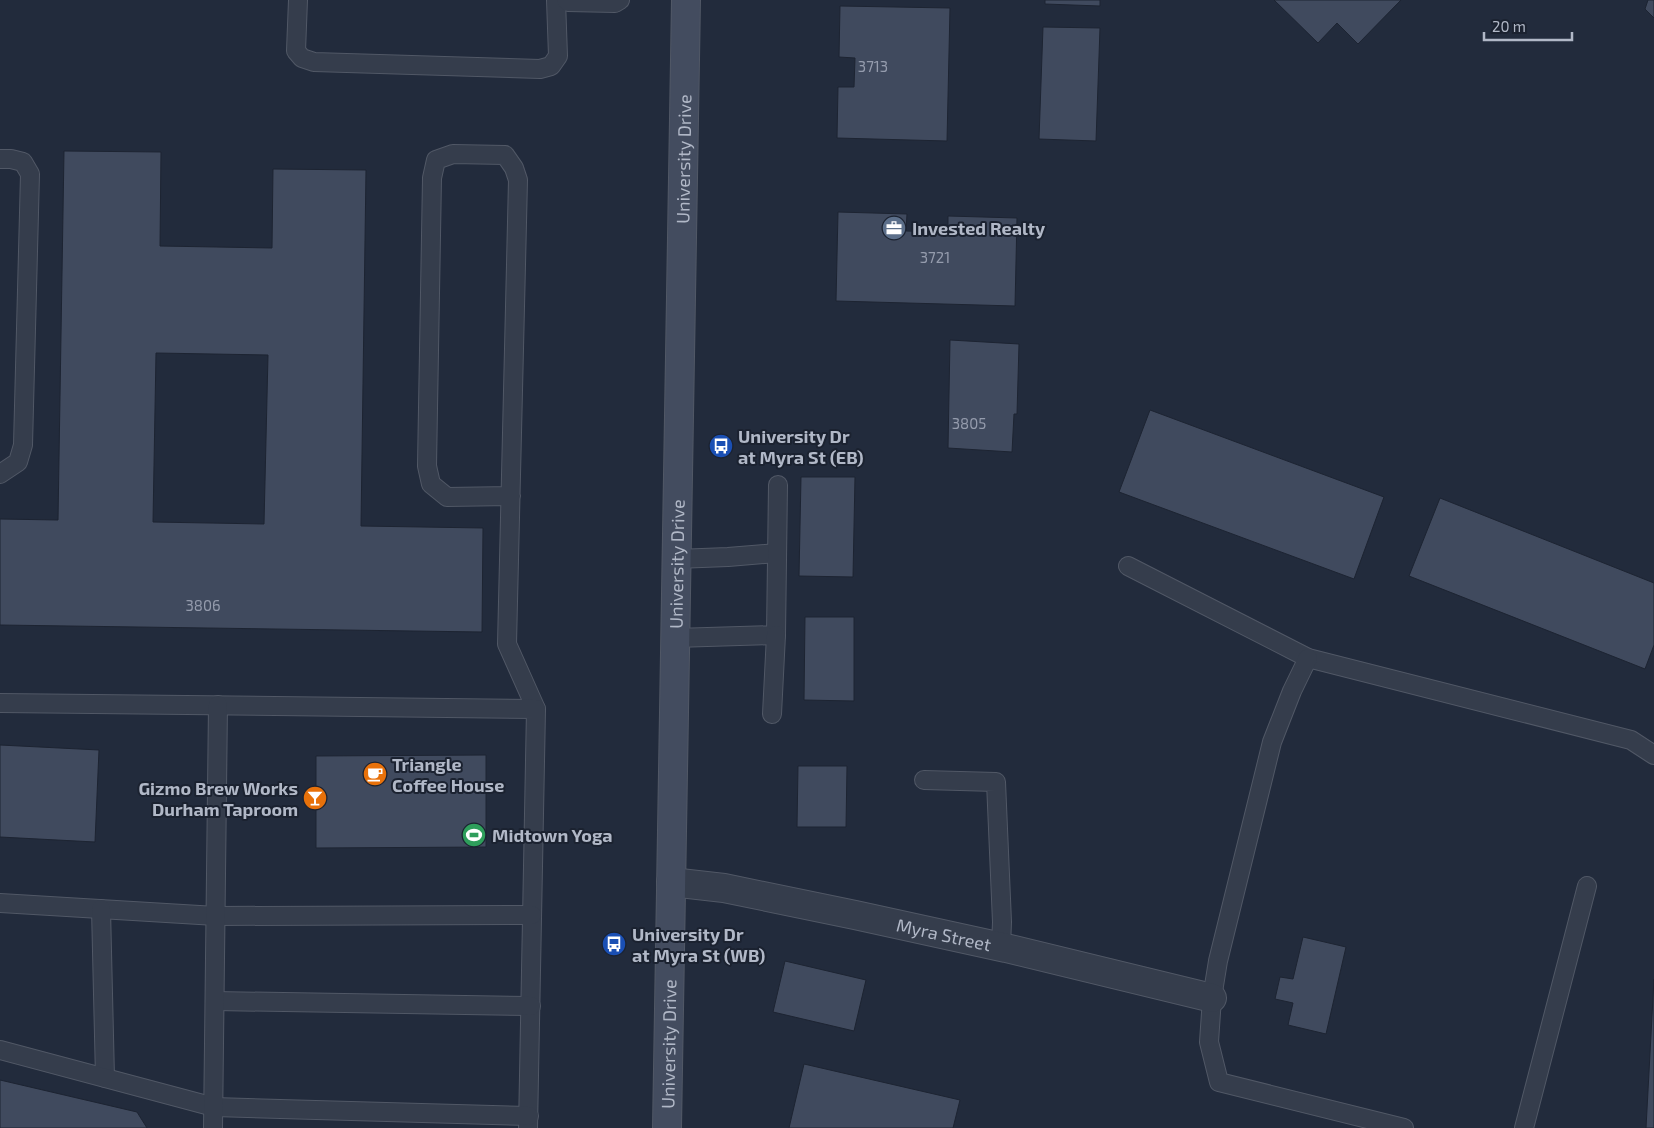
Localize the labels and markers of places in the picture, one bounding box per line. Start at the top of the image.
office icon: Invested Realty [881,215,907,241]
place label: Invested Realty [912,217,1046,239]
place label: University Dr at Myra St (EB) [738,425,864,468]
bus stop icon: University Dr at Myra St (EB) [708,433,734,459]
place label: Triangle Coffee House [392,753,504,796]
cafe icon: Triangle Coffee House [362,761,388,787]
place label: Gizmo Brew Works Durham Taproom [138,777,298,820]
bar icon: Gizmo Brew Works Durham Taproom [302,785,328,811]
sports icon: Midtown Yoga [461,822,487,848]
place label: Midtown Yoga [492,824,613,846]
place label: University Dr at Myra St (WB) [632,923,765,966]
bus stop icon: University Dr at Myra St (WB) [601,931,627,957]

